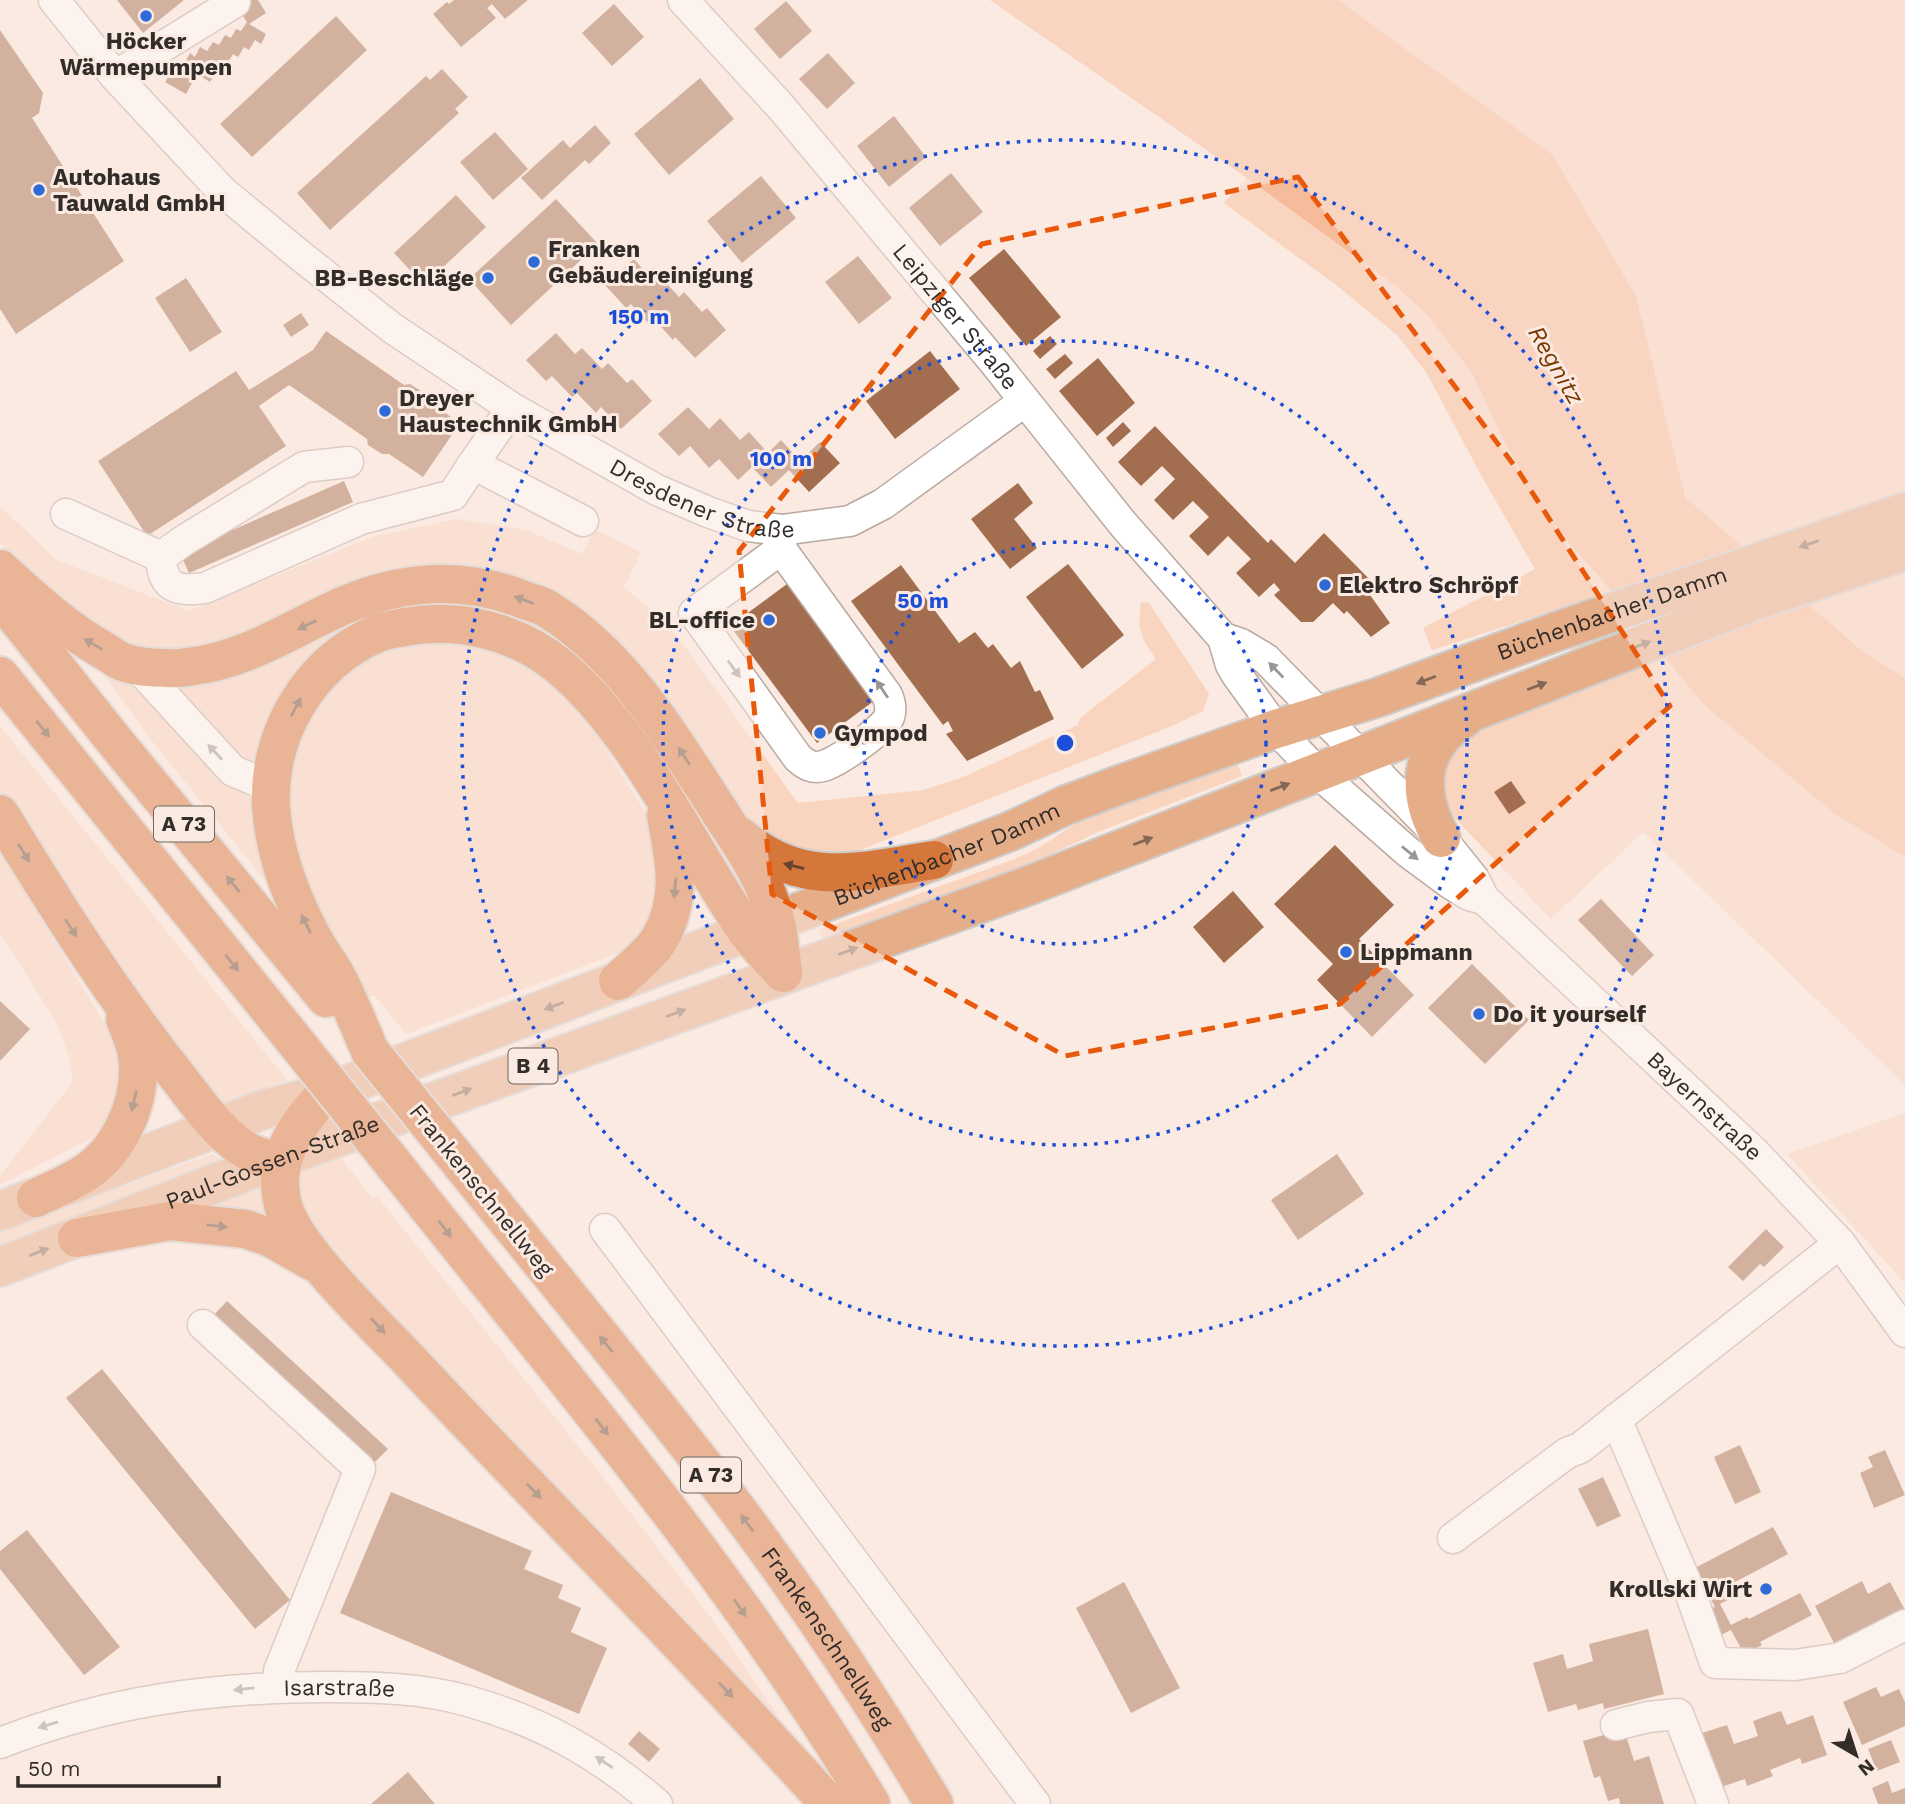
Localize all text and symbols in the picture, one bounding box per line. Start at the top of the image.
marker: Höcker Wärmepumpen [138,8,154,24]
place label: Höcker Wärmepumpen [60,28,232,81]
place label: Autohaus Tauwald GmbH [53,164,226,217]
marker: Autohaus Tauwald GmbH [31,182,47,198]
place label: Franken Gebäudereinigung [548,236,753,289]
street label: Leipziger Straße [887,238,1024,395]
marker: Franken Gebäudereinigung [526,254,542,270]
place label: BB-Beschläge [315,265,474,292]
marker: BB-Beschläge [480,270,496,286]
text: 150 m [609,304,669,329]
water label: Regnitz [1522,321,1590,410]
place label: Dreyer Haustechnik GmbH [399,385,618,438]
marker: Dreyer Haustechnik GmbH [377,403,393,419]
text: 100 m [750,446,812,471]
street label: Dresdener Straße [605,453,796,544]
one-way arrow [1798,539,1819,550]
street label: Büchenbacher Damm [1493,561,1731,666]
place label: Elektro Schröpf [1339,572,1519,599]
marker: Elektro Schröpf [1317,577,1333,593]
text: 50 m [897,588,949,613]
one-way arrow [514,594,535,605]
place label: BL-office [649,607,755,634]
marker: BL-office [761,612,777,628]
one-way arrow [297,620,317,631]
one-way arrow [83,638,102,650]
one-way arrow [1631,639,1652,650]
one-way arrow [727,660,741,678]
one-way arrow [1269,662,1285,679]
one-way arrow [1416,675,1437,686]
one-way arrow [875,680,889,698]
one-way arrow [1526,680,1547,691]
one-way arrow [290,697,301,717]
one-way arrow [35,720,50,738]
place label: Gympod [834,720,928,747]
marker: Gympod [812,725,828,741]
centre of rings [1053,731,1077,755]
one-way arrow [207,743,223,761]
one-way arrow [677,747,690,766]
one-way arrow [1270,782,1291,793]
street label: Büchenbacher Damm [829,797,1065,912]
road number: A 73 [154,806,214,842]
one-way arrow [1132,835,1153,846]
one-way arrow [17,843,30,863]
one-way arrow [1402,845,1419,860]
one-way arrow [783,860,805,871]
one-way arrow [226,876,241,893]
one-way arrow [669,877,680,899]
one-way arrow [301,914,312,934]
one-way arrow [64,918,77,937]
place label: Lippmann [1360,939,1473,966]
marker: Lippmann [1338,944,1354,960]
one-way arrow [837,945,858,956]
one-way arrow [224,955,239,972]
one-way arrow [544,1000,565,1011]
place label: Do it yourself [1493,1001,1646,1028]
marker: Do it yourself [1471,1006,1487,1022]
one-way arrow [665,1008,686,1019]
street label: Bayernstraße [1641,1046,1767,1167]
road number: B 4 [508,1048,558,1084]
one-way arrow [452,1086,473,1097]
one-way arrow [128,1090,139,1112]
street label: Frankenschnellweg [404,1099,560,1283]
street label: Paul-Gossen-Straße [162,1110,383,1215]
one-way arrow [438,1220,453,1238]
one-way arrow [206,1221,228,1232]
one-way arrow [28,1247,49,1258]
one-way arrow [369,1317,385,1334]
one-way arrow [599,1336,614,1354]
one-way arrow [594,1418,609,1435]
road number: A 73 [681,1458,741,1492]
one-way arrow [526,1483,543,1500]
one-way arrow [739,1515,754,1533]
street label: Frankenschnellweg [755,1542,898,1735]
place label: Krollski Wirt [1609,1576,1752,1603]
marker: Krollski Wirt [1758,1581,1774,1597]
one-way arrow [733,1598,746,1617]
street label: Isarstraße [283,1674,396,1703]
one-way arrow [718,1682,734,1699]
one-way arrow [233,1684,255,1695]
north arrow [1821,1720,1891,1790]
one-way arrow [38,1721,59,1731]
scale bar [18,1744,219,1788]
text: N [1854,1754,1879,1781]
one-way arrow [595,1755,613,1769]
text: 50 m [28,1756,80,1781]

